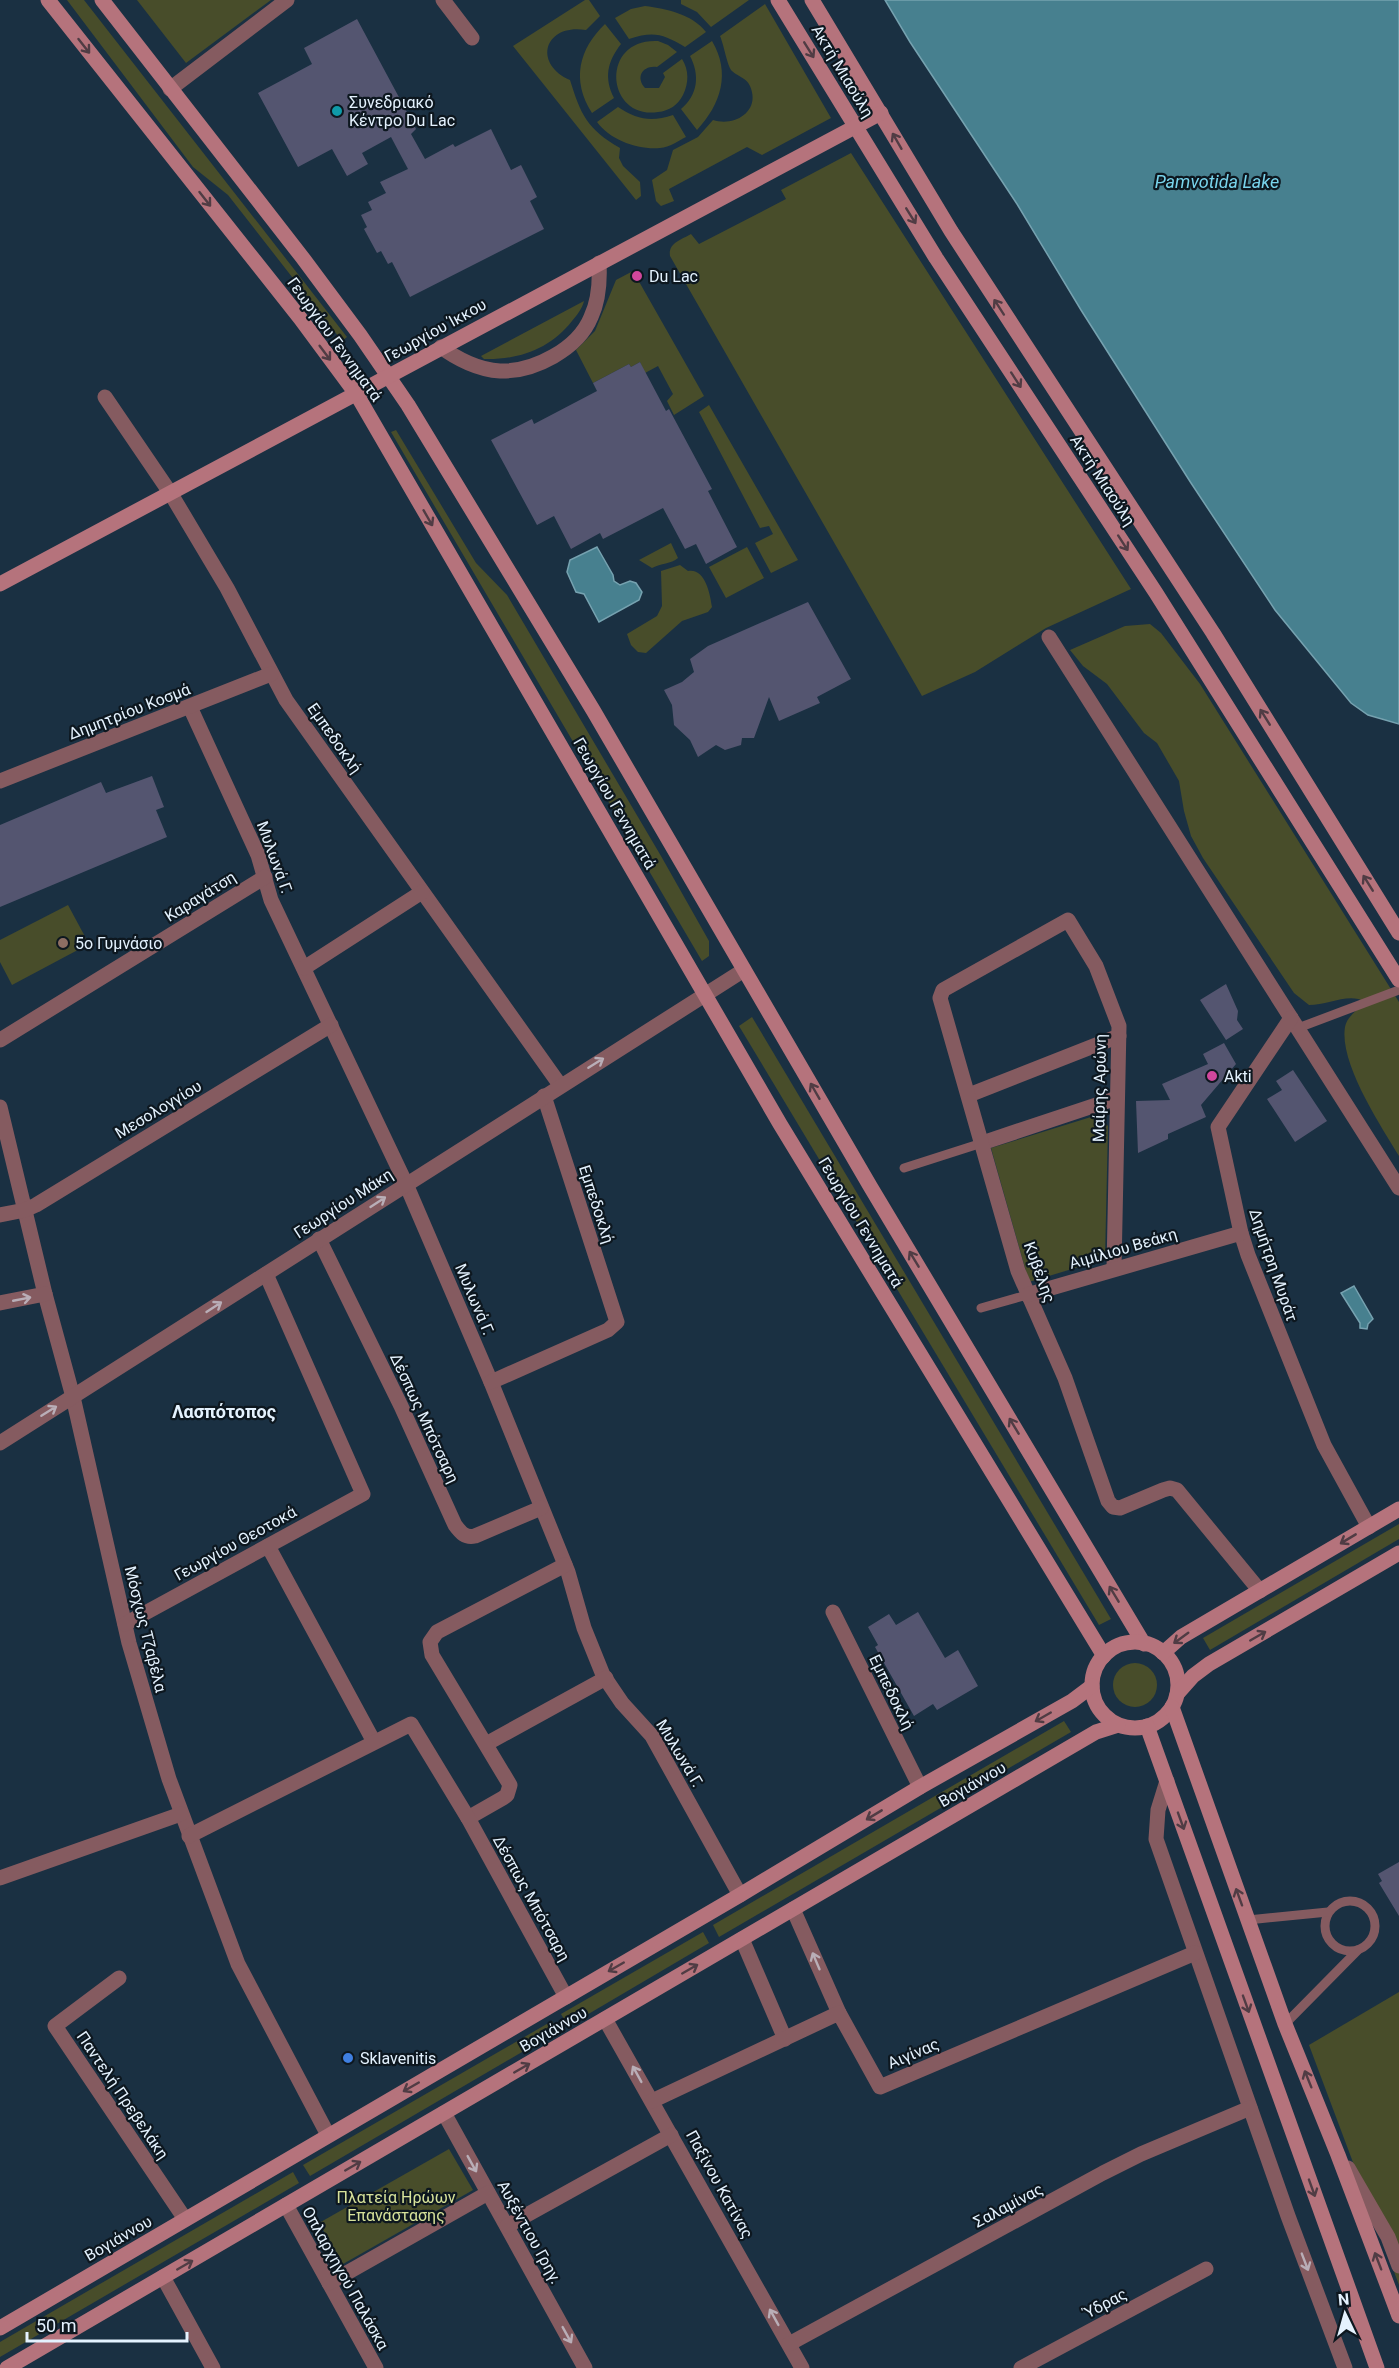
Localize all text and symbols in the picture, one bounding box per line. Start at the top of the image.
street label: Ακτή Μιαούλη [807,22,878,121]
one-way arrow [78,38,91,54]
one-way arrow [803,41,815,58]
place label: Συνεδριακό Κέντρο Du Lac [349,93,455,130]
marker: Συνεδριακό Κέντρο Du Lac [330,104,344,118]
one-way arrow [890,133,902,150]
water label: Pamvotida Lake [1155,171,1279,192]
one-way arrow [199,191,212,207]
one-way arrow [905,207,917,224]
place label: Du Lac [649,267,698,286]
marker: Du Lac [630,269,644,283]
street label: Γεωργίου Γεννηματά [283,274,386,405]
street label: Γεωργίου Ίκκου [381,295,490,366]
one-way arrow [993,299,1005,316]
one-way arrow [319,344,332,360]
one-way arrow [1009,372,1022,389]
street label: Ακτή Μιαούλη [1066,431,1139,529]
one-way arrow [423,509,435,526]
one-way arrow [1117,534,1129,551]
street label: Δημητρίου Κοσμά [66,679,193,743]
street label: Εμπεδοκλή [303,700,366,777]
one-way arrow [1259,709,1271,726]
street label: Γεωργίου Γεννηματά [569,734,660,872]
street label: Μυλωνά Γ. [253,818,296,896]
street label: Καραγάτση [161,867,239,926]
one-way arrow [1362,875,1374,892]
place label: 5ο Γυμνάσιο [75,934,162,953]
marker: 5ο Γυμνάσιο [56,936,70,950]
street label: Μαίρης Αρώνη [1089,1034,1110,1142]
one-way arrow [587,1056,604,1068]
place label: Akti [1224,1067,1252,1086]
marker: Akti [1205,1069,1219,1083]
street label: Μεσολογγίου [111,1076,205,1143]
one-way arrow [808,1083,820,1100]
street label: Γεωργίου Γεννηματά [814,1154,907,1291]
street label: Εμπεδοκλή [575,1163,618,1246]
street label: Γεωργίου Μάκη [290,1164,396,1242]
one-way arrow [369,1195,386,1207]
street label: Δημήτρη Μυράτ [1245,1206,1302,1324]
street label: Αιμίλιου Βεάκη [1067,1224,1179,1273]
street label: Κυβέλης [1020,1239,1059,1305]
one-way arrow [908,1251,920,1268]
street label: Μυλωνά Γ. [451,1261,498,1338]
one-way arrow [12,1293,32,1304]
one-way arrow [205,1300,222,1312]
street label: Δέσπως Μπότσαρη [386,1350,463,1486]
district label: Λασπότοπος [172,1401,276,1422]
one-way arrow [40,1405,57,1417]
one-way arrow [1008,1418,1020,1435]
street label: Γεωργίου Θεοτοκά [171,1502,300,1585]
one-way arrow [1340,1533,1357,1545]
street label: Μόσχως Τζαβέλα [121,1564,170,1694]
one-way arrow [1108,1586,1120,1603]
one-way arrow [1249,1629,1266,1641]
one-way arrow [1173,1632,1189,1644]
street label: Εμπεδοκλή [865,1651,918,1733]
one-way arrow [1035,1711,1052,1723]
street label: Μυλωνά Γ. [652,1716,707,1790]
street label: Βογιάννου [935,1758,1009,1811]
one-way arrow [866,1809,883,1821]
one-way arrow [1177,1811,1188,1830]
street label: Δέσπως Μπότσαρη [489,1832,574,1965]
one-way arrow [1233,1888,1244,1906]
one-way arrow [810,1953,821,1971]
one-way arrow [608,1962,625,1974]
one-way arrow [681,1963,698,1975]
one-way arrow [1242,1995,1253,2013]
street label: Βογιάννου [516,2003,590,2056]
street label: Παντελή Πρεβελάκη [73,2028,172,2163]
street label: Αιγίνας [885,2034,942,2073]
place label: Sklavenitis [360,2049,436,2068]
marker: Sklavenitis [341,2051,355,2065]
one-way arrow [513,2061,530,2073]
one-way arrow [630,2066,642,2083]
one-way arrow [1301,2070,1312,2089]
one-way arrow [403,2081,420,2093]
street label: Παξίνου Κατίνας [682,2127,757,2242]
one-way arrow [467,2155,479,2172]
one-way arrow [344,2160,361,2172]
street label: Αυξέντιου Γρηγ. [493,2177,566,2287]
one-way arrow [1308,2178,1319,2197]
street label: Σαλαμίνας [970,2179,1046,2232]
park label: Πλατεία Ηρώων Επανάστασης [336,2188,456,2225]
street label: Οπλαρχηγού Παλάσκα [298,2203,393,2353]
street label: Βογιάννου [81,2212,155,2265]
one-way arrow [1300,2252,1311,2271]
one-way arrow [1372,2252,1383,2271]
one-way arrow [176,2258,193,2270]
street label: Ύδρας [1079,2284,1130,2324]
north arrow [1315,2284,1375,2344]
text: N [1337,2290,1350,2310]
scale bar [27,2305,188,2343]
one-way arrow [768,2309,780,2326]
text: 50 m [36,2315,76,2336]
one-way arrow [561,2326,573,2343]

